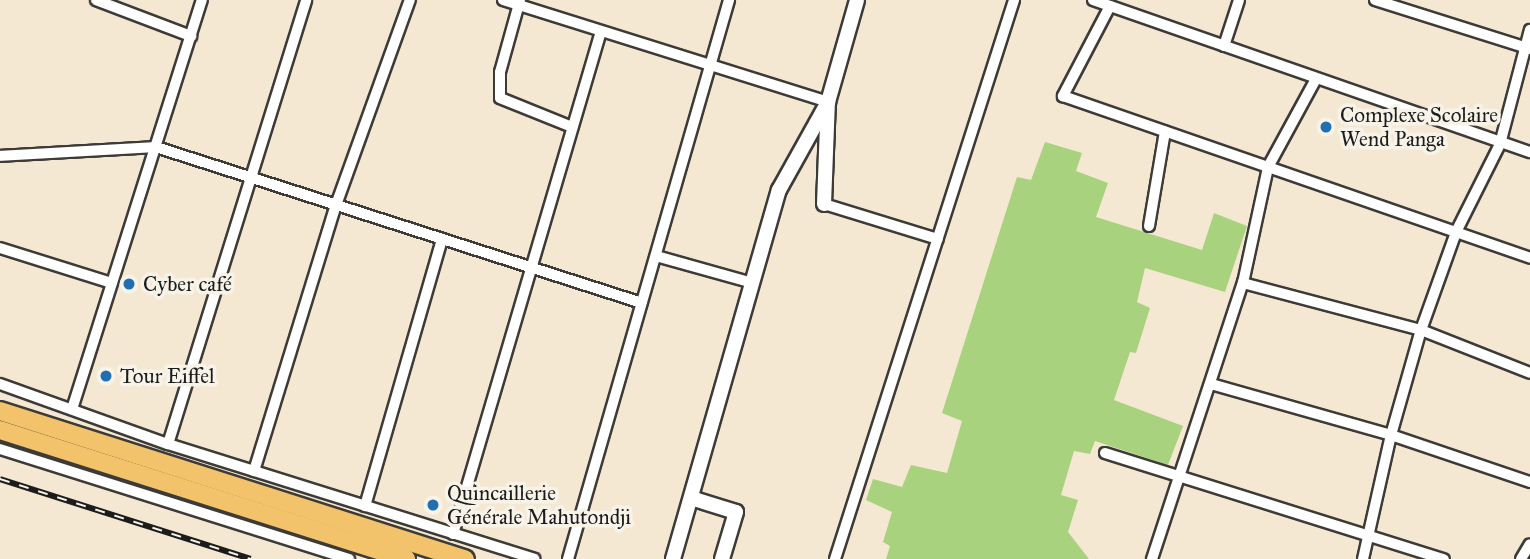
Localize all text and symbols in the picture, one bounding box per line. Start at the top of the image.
place label: Complexe Scolaire Wend Panga [1340,102,1498,152]
marker: Complexe Scolaire Wend Panga [1318,119,1334,135]
place label: Cyber café [143,271,232,297]
marker: Cyber café [121,276,137,292]
place label: Tour Eiffel [120,363,215,389]
marker: Tour Eiffel [98,368,114,384]
place label: Quincaillerie Générale Mahutondji [447,480,631,530]
marker: Quincaillerie Générale Mahutondji [425,497,441,513]

